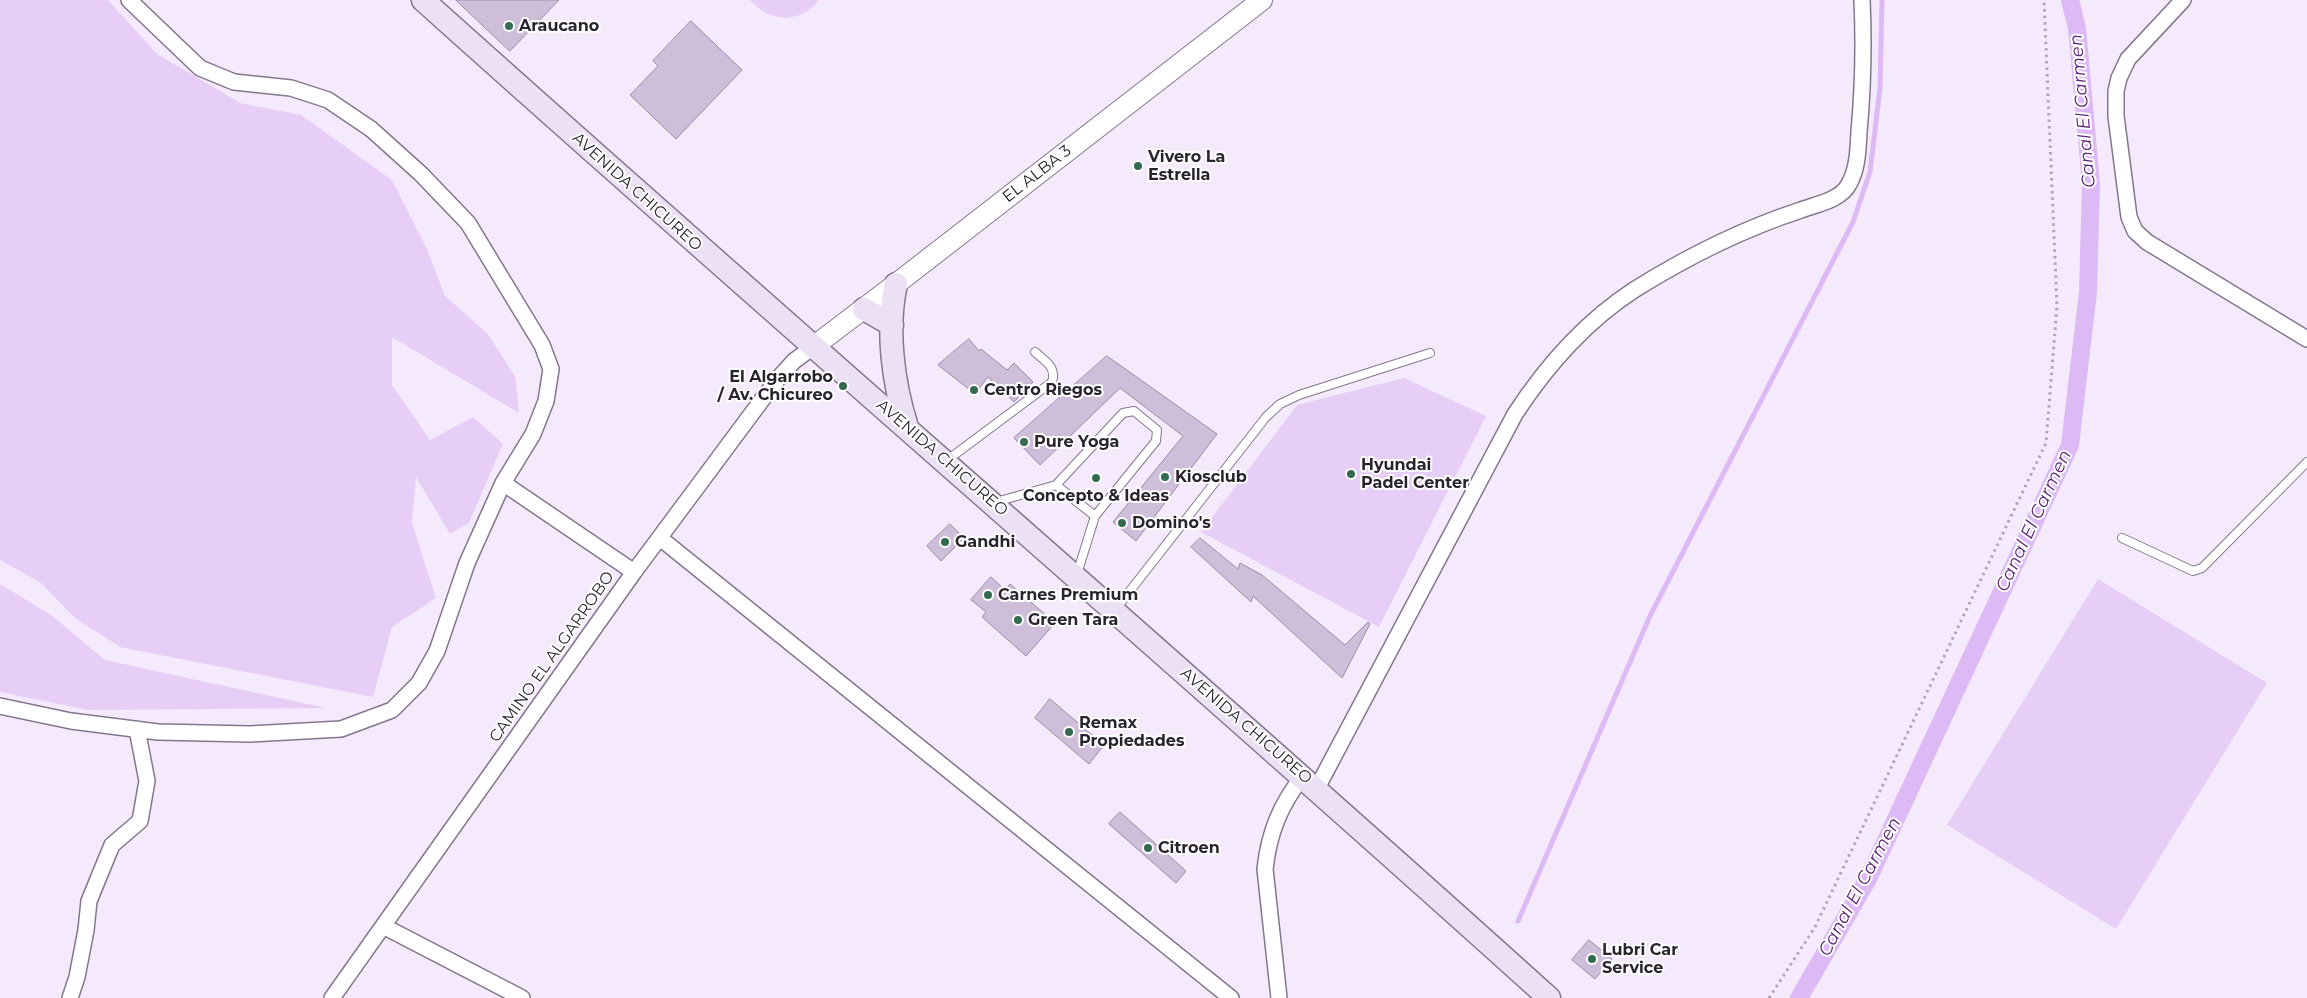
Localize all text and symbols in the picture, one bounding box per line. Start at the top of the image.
place label: Araucano [519,16,599,36]
marker: Araucano [503,20,515,32]
water label: Canal El Carmen [2066,33,2100,189]
street label: AVENIDA CHICUREO [568,129,706,255]
street label: EL ALBA 3 [999,141,1075,207]
place label: Vivero La Estrella [1148,147,1225,185]
marker: Vivero La Estrella [1132,160,1144,172]
place label: El Algarrobo / Av. Chicureo [717,367,833,405]
marker: El Algarrobo / Av. Chicureo [837,380,849,392]
place label: Centro Riegos [984,380,1102,400]
marker: Centro Riegos [968,384,980,396]
street label: AVENIDA CHICUREO [872,396,1012,520]
place label: Pure Yoga [1034,432,1119,452]
marker: Pure Yoga [1018,436,1030,448]
water label: Canal El Carmen [1992,447,2076,595]
place label: Hyundai Padel Center [1361,455,1469,493]
place label: Kiosclub [1175,467,1247,487]
marker: Hyundai Padel Center [1345,468,1357,480]
marker: Kiosclub [1159,471,1171,483]
marker: Concepto & Ideas [1090,472,1102,484]
place label: Concepto & Ideas [1023,486,1169,506]
place label: Domino's [1132,513,1211,533]
marker: Domino's [1116,517,1128,529]
place label: Gandhi [955,532,1015,552]
marker: Gandhi [939,536,951,548]
street label: CAMINO EL ALGARROBO [486,568,618,746]
place label: Carnes Premium [998,585,1138,605]
marker: Carnes Premium [982,589,994,601]
place label: Green Tara [1028,610,1118,630]
marker: Green Tara [1012,614,1024,626]
street label: AVENIDA CHICUREO [1176,664,1316,788]
place label: Remax Propiedades [1079,713,1184,751]
marker: Remax Propiedades [1063,726,1075,738]
water label: Canal El Carmen [1814,814,1906,960]
place label: Citroen [1158,838,1220,858]
marker: Citroen [1142,842,1154,854]
place label: Lubri Car Service [1602,940,1678,978]
marker: Lubri Car Service [1586,953,1598,965]

